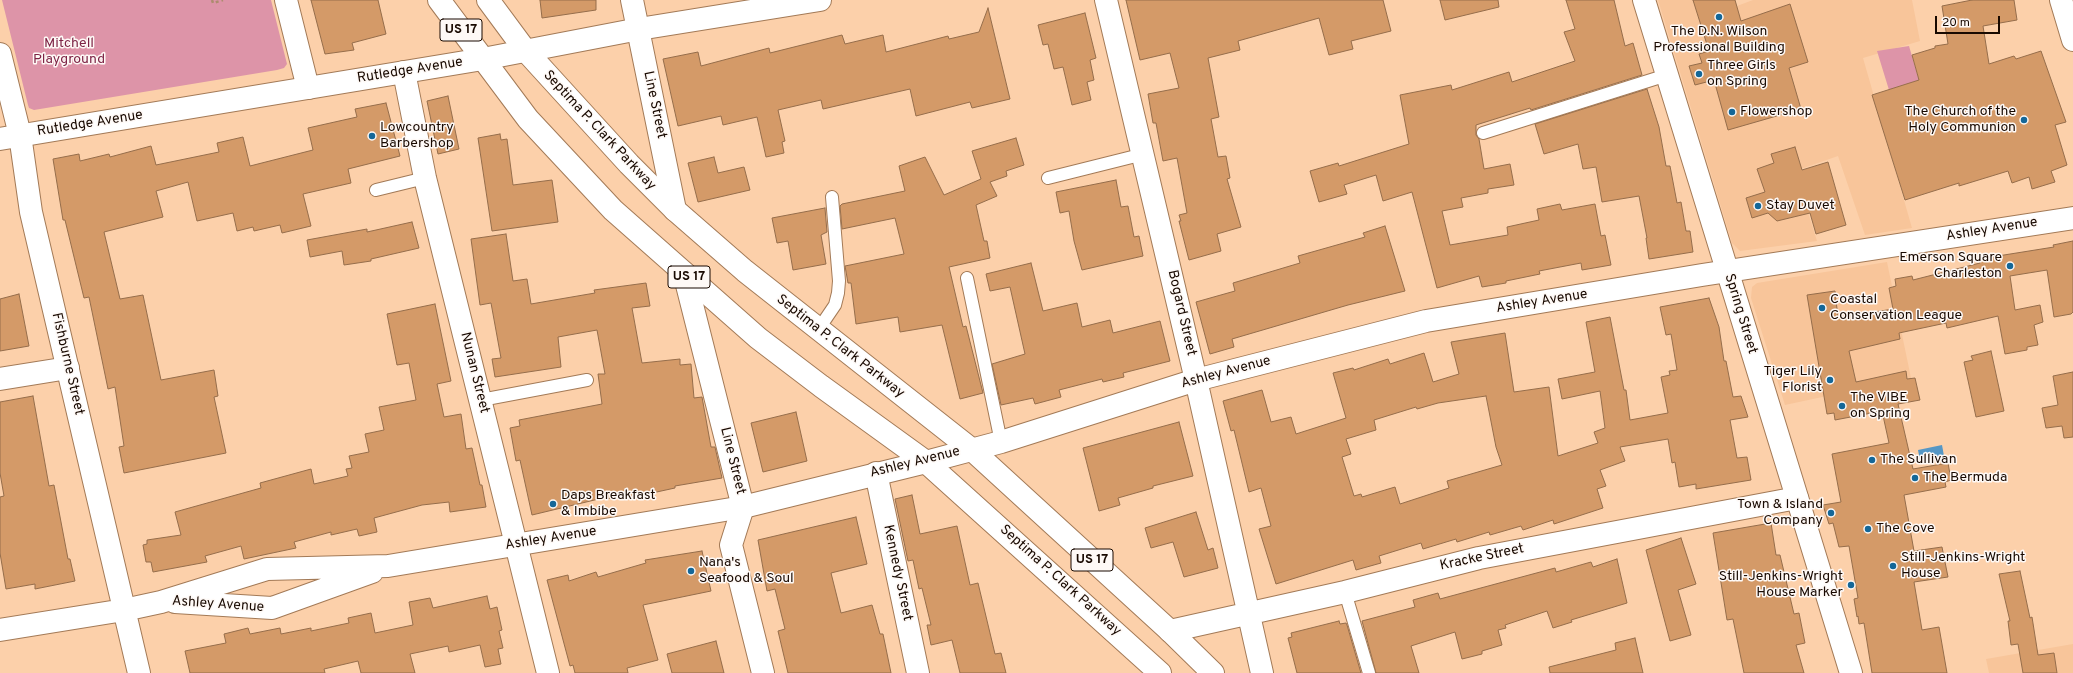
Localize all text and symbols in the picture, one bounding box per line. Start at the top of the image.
scale bar [1937,8,2002,34]
marker: The D.N. Wilson Professional Building [1714,12,1724,22]
text: 20 m [1942,15,1970,31]
road number: US 17 [440,19,482,41]
place label: The D.N. Wilson Professional Building [1653,24,1785,56]
park label: Mitchell Playground [33,36,105,68]
street label: Rutledge Avenue [356,54,464,88]
place label: Three Girls on Spring [1707,58,1776,90]
street label: Septima P. Clark Parkway [539,68,659,194]
marker: Three Girls on Spring [1694,69,1704,79]
street label: Line Street [639,70,669,140]
place label: Flowershop [1740,104,1812,120]
place label: The Church of the Holy Communion [1904,104,2016,136]
street label: Rutledge Avenue [36,107,144,141]
marker: Flowershop [1727,107,1737,117]
marker: The Church of the Holy Communion [2019,115,2029,125]
place label: Lowcountry Barbershop [380,120,454,152]
marker: Lowcountry Barbershop [367,131,377,141]
place label: Stay Duvet [1766,198,1835,214]
marker: Stay Duvet [1753,201,1763,211]
street label: Ashley Avenue [1945,214,2039,246]
place label: Emerson Square Charleston [1899,250,2002,282]
marker: Emerson Square Charleston [2005,261,2015,271]
road number: US 17 [668,266,710,288]
street label: Bogard Street [1163,268,1199,358]
street label: Spring Street [1720,272,1760,356]
street label: Ashley Avenue [1495,286,1589,318]
street label: Septima P. Clark Parkway [773,292,907,402]
place label: Coastal Conservation League [1830,292,1962,324]
marker: Coastal Conservation League [1817,303,1827,313]
street label: Fishburne Street [47,311,87,417]
street label: Nunan Street [456,331,492,415]
street label: Ashley Avenue [1179,353,1273,393]
place label: Tiger Lily Florist [1764,364,1822,396]
marker: Tiger Lily Florist [1825,375,1835,385]
place label: The VIBE on Spring [1850,390,1910,422]
marker: The VIBE on Spring [1837,401,1847,411]
street label: Line Street [716,426,748,496]
street label: Ashley Avenue [868,444,962,482]
place label: The Sullivan [1880,452,1957,468]
marker: The Sullivan [1867,455,1877,465]
place label: The Bermuda [1923,470,2007,486]
marker: The Bermuda [1910,473,1920,483]
place label: Daps Breakfast & Imbibe [561,488,656,520]
place label: Town & Island Company [1737,497,1823,530]
marker: Daps Breakfast & Imbibe [548,499,558,509]
marker: Town & Island Company [1826,508,1836,518]
place label: The Cove [1876,521,1935,537]
street label: Septima P. Clark Parkway [996,522,1124,640]
street label: Ashley Avenue [504,523,598,555]
street label: Kennedy Street [879,524,915,622]
marker: The Cove [1863,524,1873,534]
street label: Kracke Street [1439,541,1525,575]
road number: US 17 [1071,549,1113,571]
place label: Still-Jenkins-Wright House [1901,550,2025,582]
place label: Nana's Seafood & Soul [699,555,794,588]
marker: Still-Jenkins-Wright House [1888,561,1898,571]
marker: Nana's Seafood & Soul [686,566,696,576]
place label: Still-Jenkins-Wright House Marker [1719,569,1843,602]
marker: Still-Jenkins-Wright House Marker [1846,580,1856,590]
street label: Ashley Avenue [171,593,265,617]

